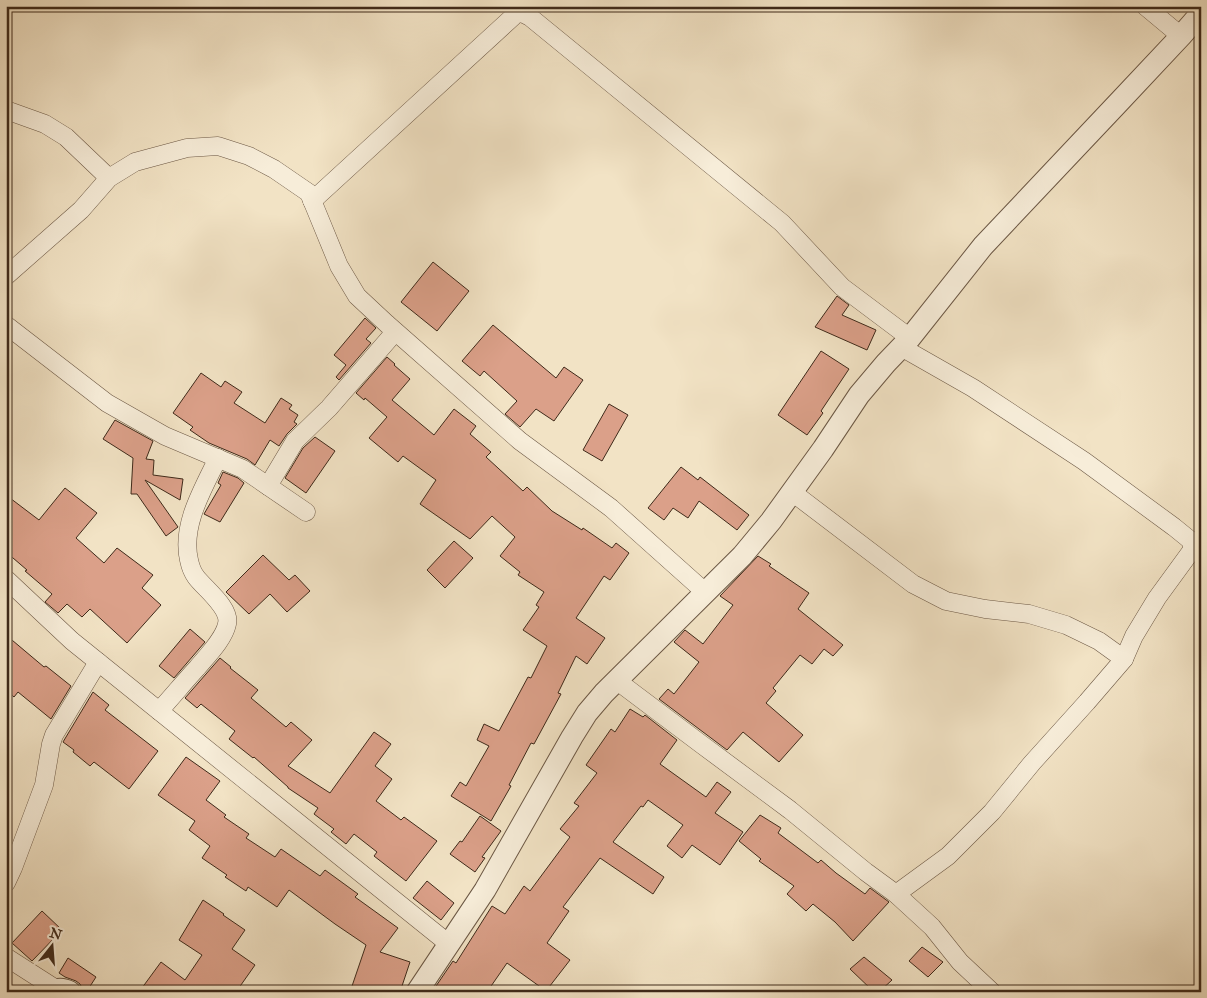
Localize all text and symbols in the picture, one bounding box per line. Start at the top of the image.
north arrow [28,920,78,970]
text: N [47,924,64,944]

